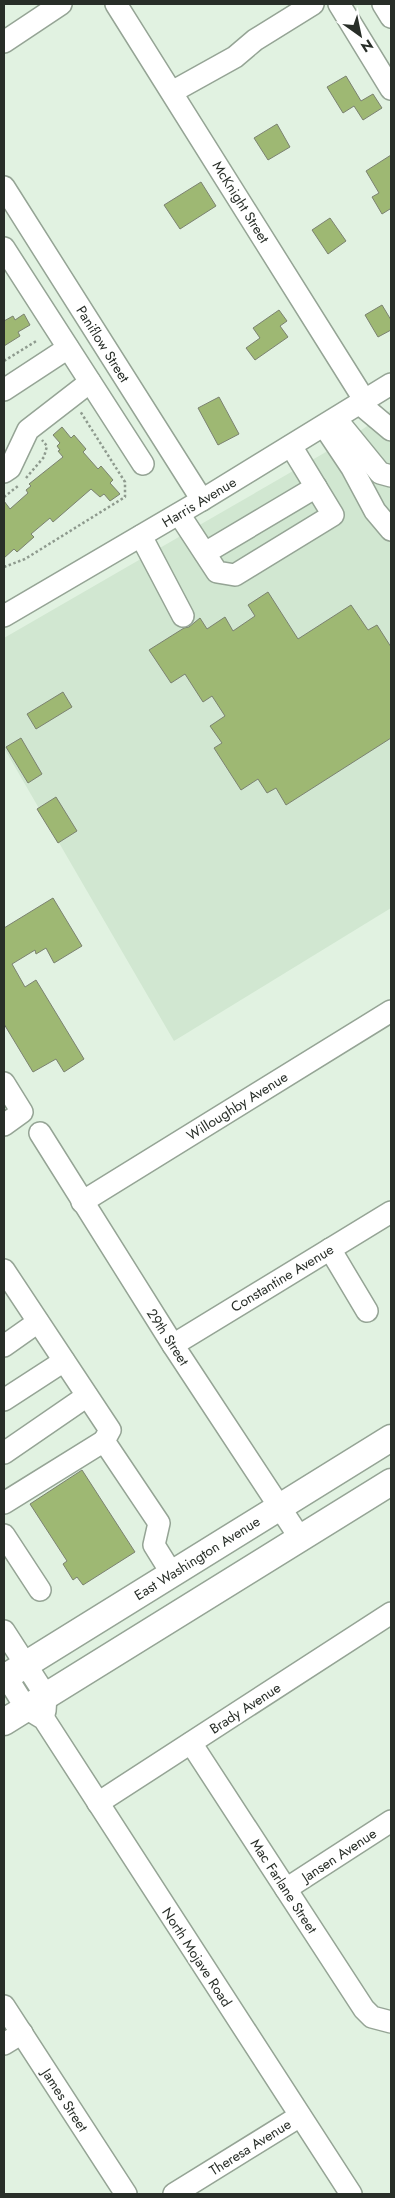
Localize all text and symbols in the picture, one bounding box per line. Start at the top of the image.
north arrow [335,10,385,60]
text: N [357,34,377,57]
street label: McKnight Street [208,157,275,247]
street label: Paniflow Street [72,302,135,387]
street label: Harris Avenue [158,472,240,532]
street label: Willoughby Avenue [183,1067,291,1145]
street label: Constantine Avenue [227,1239,337,1317]
street label: 29th Street [142,1305,194,1370]
street label: East Washington Avenue [130,1511,264,1605]
street label: Brady Avenue [205,1677,285,1739]
street label: Jansen Avenue [296,1823,380,1888]
street label: Mac Farlane Street [246,1835,322,1938]
street label: North Mojave Road [157,1903,237,2011]
street label: James Street [36,2063,93,2136]
street label: Theresa Avenue [205,2114,295,2180]

